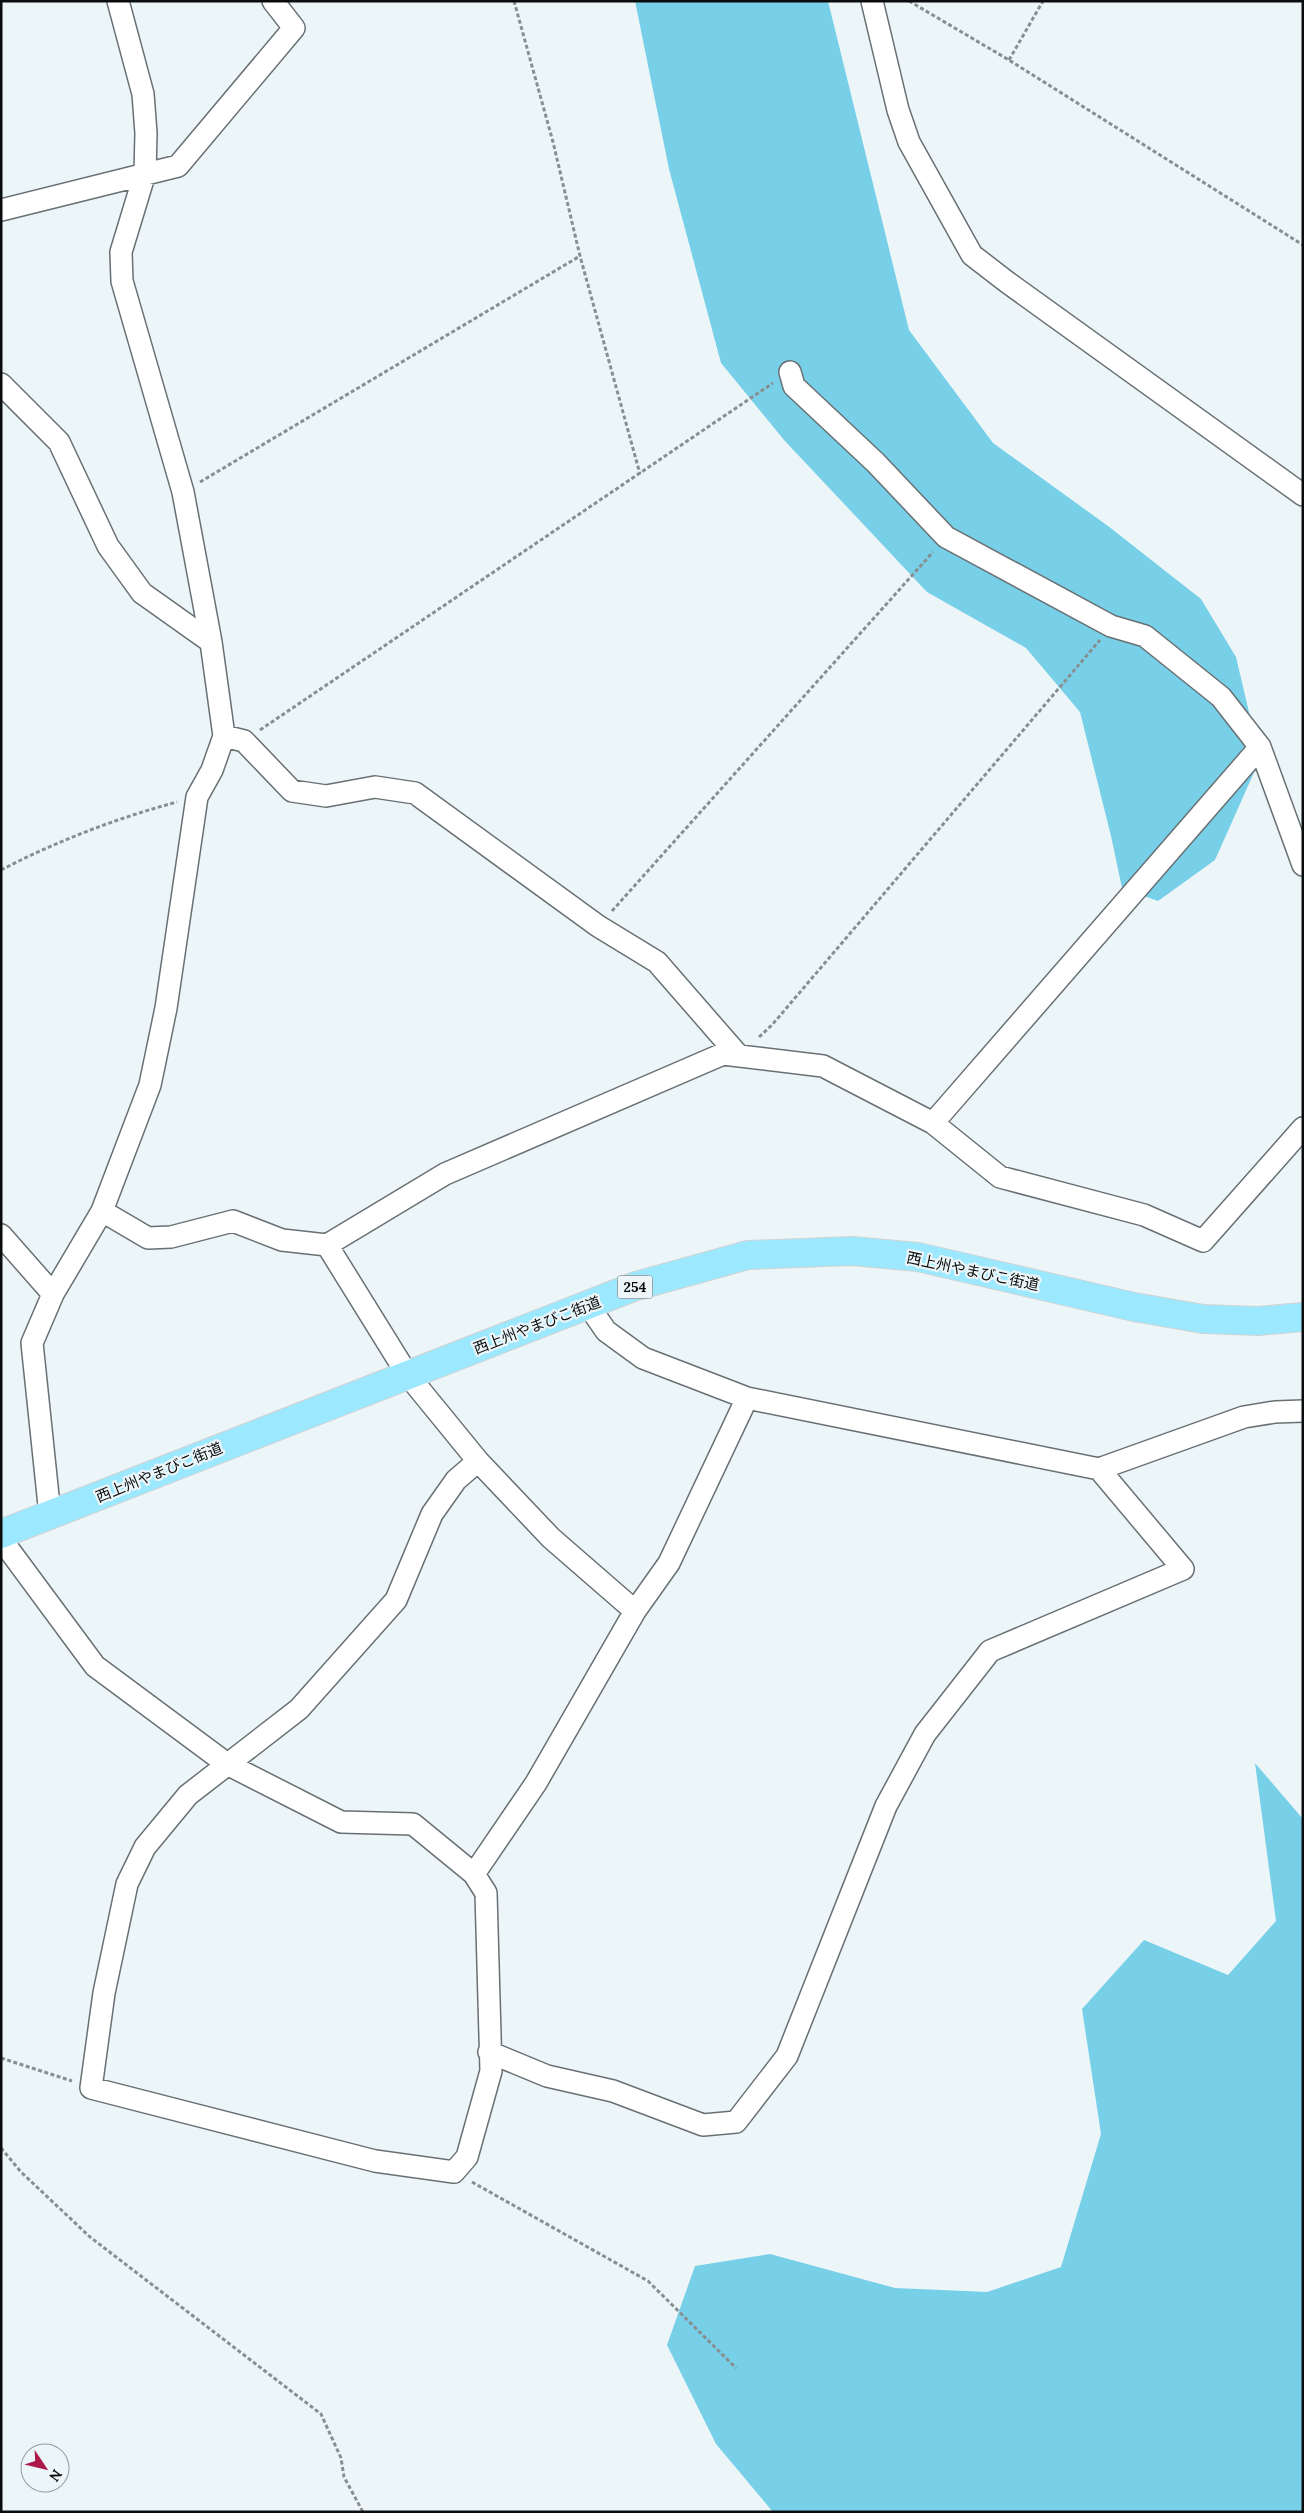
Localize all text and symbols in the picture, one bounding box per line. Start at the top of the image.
street label: 西上州やまびこ街道 [905,1248,1041,1294]
road number: 254 [618,1275,652,1298]
street label: 西上州やまびこ街道 [471,1292,603,1358]
street label: 西上州やまびこ街道 [93,1438,225,1506]
north arrow [20,2443,70,2493]
text: N [45,2466,66,2485]

